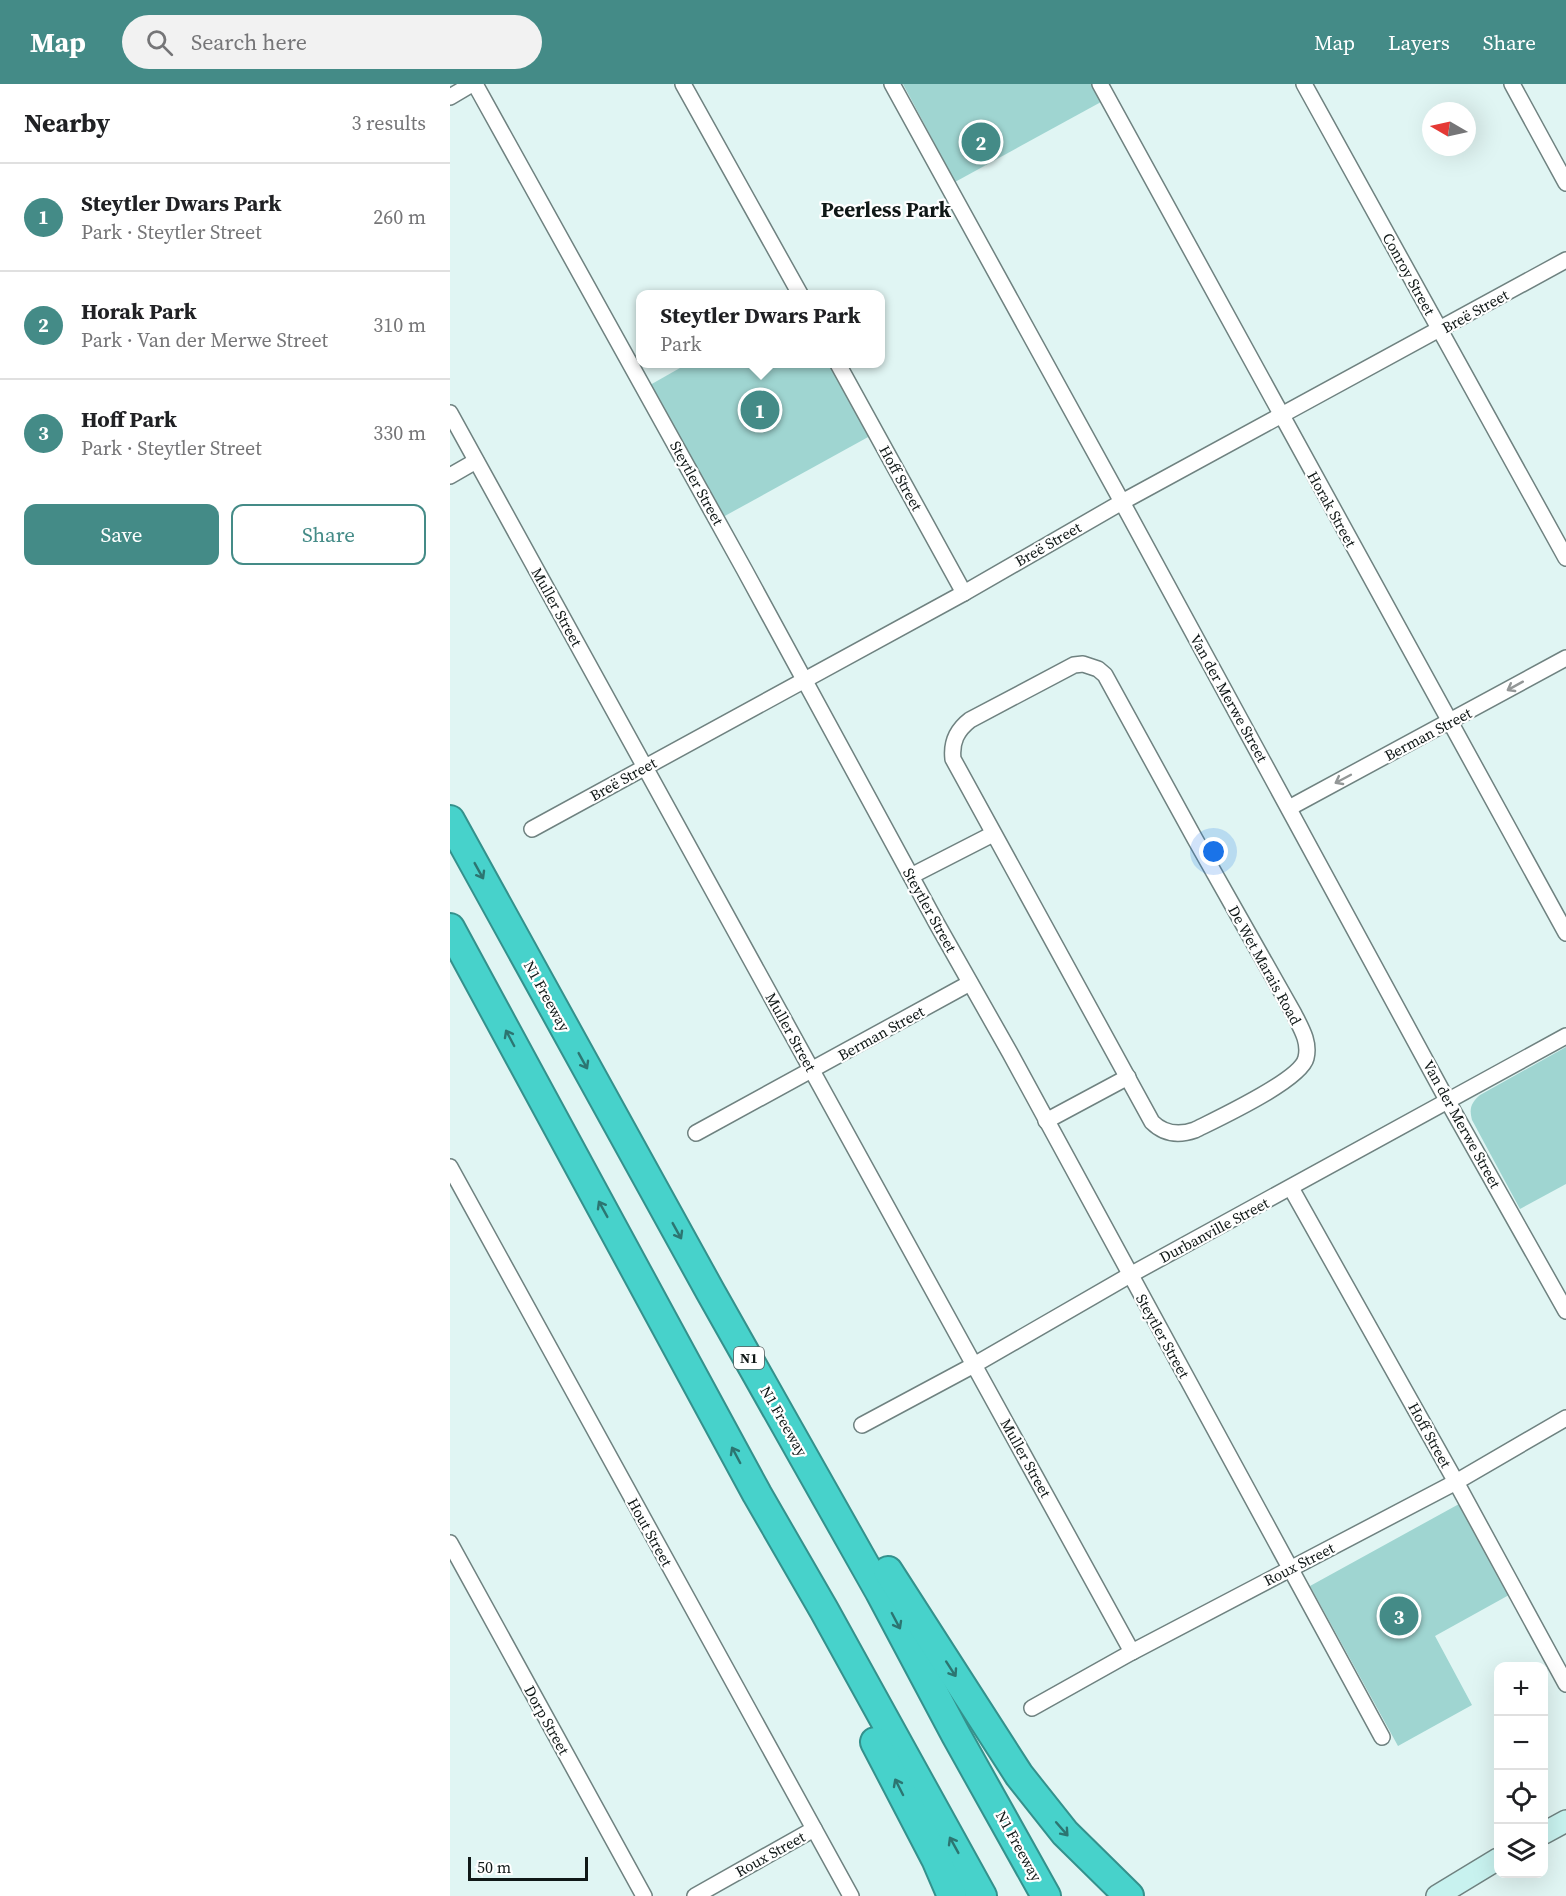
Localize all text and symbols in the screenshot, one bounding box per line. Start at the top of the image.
search box [122,15,542,69]
text: Map [30,23,86,61]
icon: search [143,26,176,59]
text: Search here [191,27,307,57]
text: Map [1314,28,1355,57]
text: Layers [1388,28,1450,57]
text: Share [1483,28,1536,57]
north arrow [1422,102,1476,156]
text: Nearby [24,105,110,141]
text: 3 results [351,109,426,137]
pin: 2 [962,120,1000,164]
text: Steytler Dwars Park [81,188,281,218]
district label: Peerless Park [821,195,952,224]
text: 1 [38,203,49,231]
text: 260 m [373,203,426,231]
text: Park · Steytler Street [81,218,262,246]
street label: Conroy Street [1378,229,1440,319]
street label: Breë Street [1438,284,1512,338]
popup [636,290,885,368]
text: Horak Park [81,296,197,326]
text: Steytler Dwars Park [660,300,861,330]
text: 2 [38,311,49,339]
text: 310 m [373,311,426,339]
text: Park · Van der Merwe Street [81,326,328,354]
text: Park [660,330,701,358]
pin: 1 [740,388,780,432]
text: Hoff Park [81,404,177,434]
text: 3 [38,419,49,447]
text: 330 m [373,419,426,447]
text: Park · Steytler Street [81,434,262,462]
street label: Steytler Street [665,437,729,529]
street label: Hoff Street [874,441,928,515]
street label: Horak Street [1302,467,1362,551]
button: Save [24,504,219,565]
button: Share [231,504,426,565]
street label: Breë Street [1011,517,1085,571]
street label: Muller Street [527,564,587,650]
street label: Van der Merwe Street [1185,630,1273,766]
one-way arrow [1507,680,1524,692]
street label: Berman Street [1381,702,1475,766]
street label: Breë Street [586,752,660,806]
one-way arrow [1335,773,1352,785]
your location [1199,837,1228,866]
one-way arrow [474,862,485,880]
street label: Steytler Street [898,864,962,956]
street label: De Wet Marais Road [1223,901,1307,1029]
street label: N1 Freeway [519,957,575,1036]
street label: Muller Street [761,989,821,1075]
street label: Berman Street [834,1001,928,1065]
one-way arrow [504,1030,516,1047]
one-way arrow [577,1052,589,1069]
street label: Van der Merwe Street [1418,1056,1506,1192]
street label: Durbanville Street [1156,1192,1273,1268]
one-way arrow [597,1201,608,1219]
one-way arrow [672,1222,683,1240]
street label: Steytler Street [1131,1290,1195,1382]
road number: N1 [734,1347,764,1369]
street label: N1 Freeway [755,1382,813,1460]
street label: Hoff Street [1403,1398,1457,1472]
street label: Muller Street [996,1415,1056,1501]
one-way arrow [730,1447,742,1464]
street label: Hout Street [623,1494,678,1570]
street label: Roux Street [1260,1537,1338,1591]
pin: 3 [1380,1594,1418,1639]
one-way arrow [891,1612,902,1630]
one-way arrow [945,1660,957,1677]
map controls [1494,1662,1548,1878]
button: + [1494,1662,1548,1716]
street label: Dorp Street [519,1682,575,1759]
button: − [1494,1716,1548,1770]
button: locate [1494,1770,1548,1824]
one-way arrow [892,1778,904,1796]
street label: N1 Freeway [991,1807,1047,1886]
one-way arrow [1055,1821,1069,1836]
button: layers [1494,1824,1548,1878]
street label: Roux Street [731,1826,809,1882]
one-way arrow [948,1837,960,1854]
scale bar [468,1854,588,1882]
text: 50 m [477,1856,511,1878]

